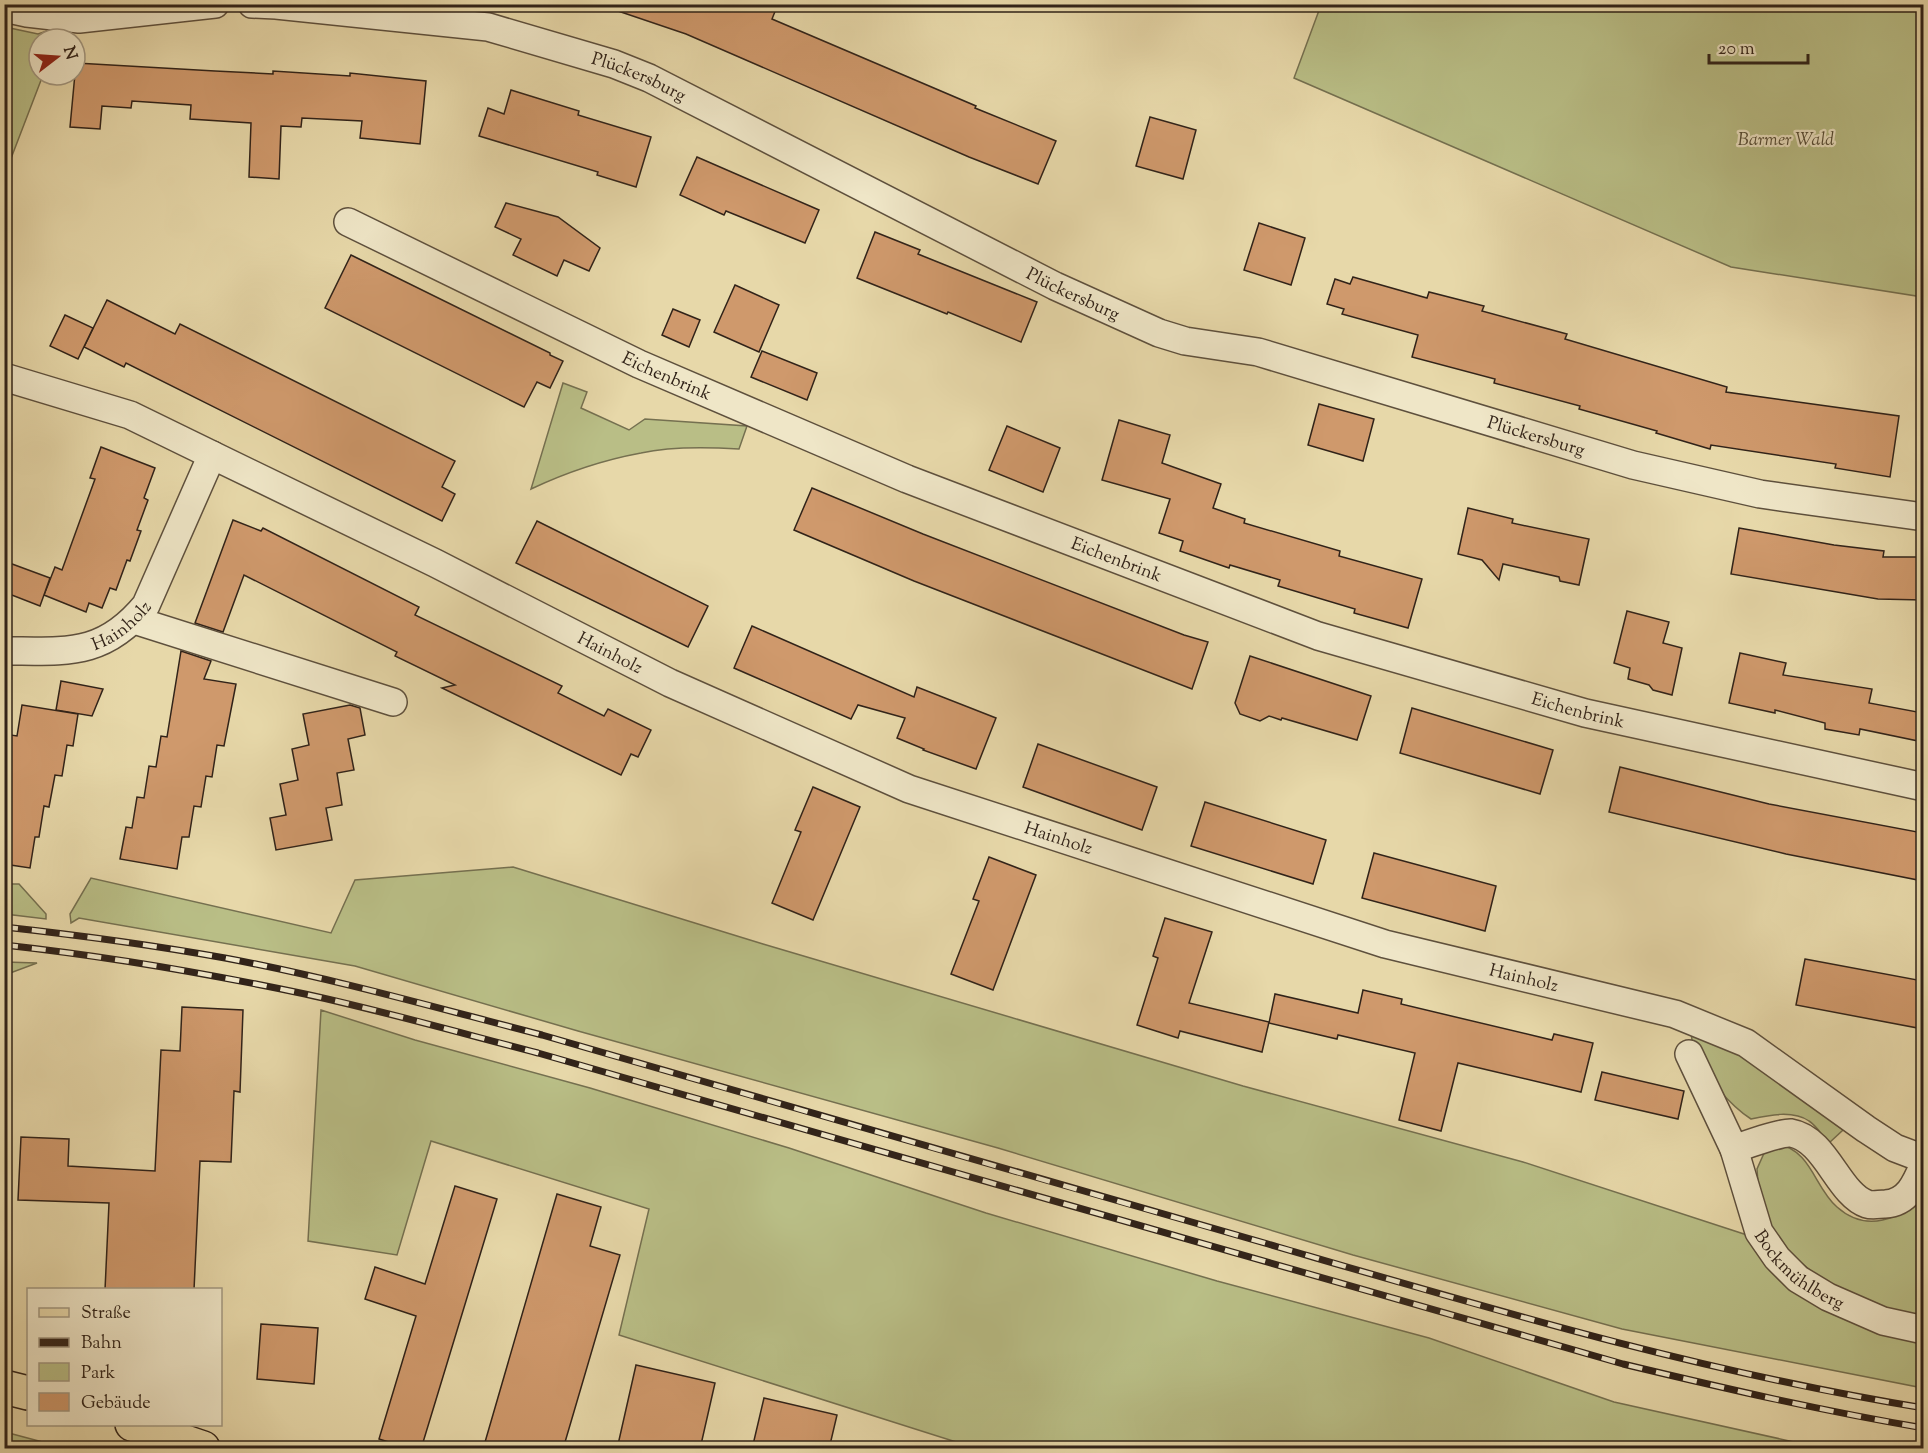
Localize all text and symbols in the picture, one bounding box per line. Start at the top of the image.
north arrow [27,27,87,87]
scale bar [1709,27,1808,65]
text: 20 m [1718,37,1755,63]
text: N [56,44,82,63]
street label: Plückersburg [588,47,690,110]
park label: Barmer Wald [1738,128,1834,154]
street label: Plückersburg [1021,262,1124,329]
street label: Eichenbrink [617,346,715,409]
street label: Plückersburg [1484,411,1588,465]
street label: Eichenbrink [1067,532,1165,590]
street label: Hainholz [88,596,159,659]
street label: Hainholz [572,627,647,682]
street label: Eichenbrink [1528,687,1627,736]
street label: Hainholz [1021,816,1096,863]
street label: Hainholz [1486,959,1561,1000]
street label: Bockmühlberg [1746,1225,1848,1318]
legend [27,1288,222,1426]
text: Straße [81,1301,131,1327]
text: Bahn [81,1331,122,1357]
text: Park [81,1361,116,1387]
text: Gebäude [81,1391,151,1417]

